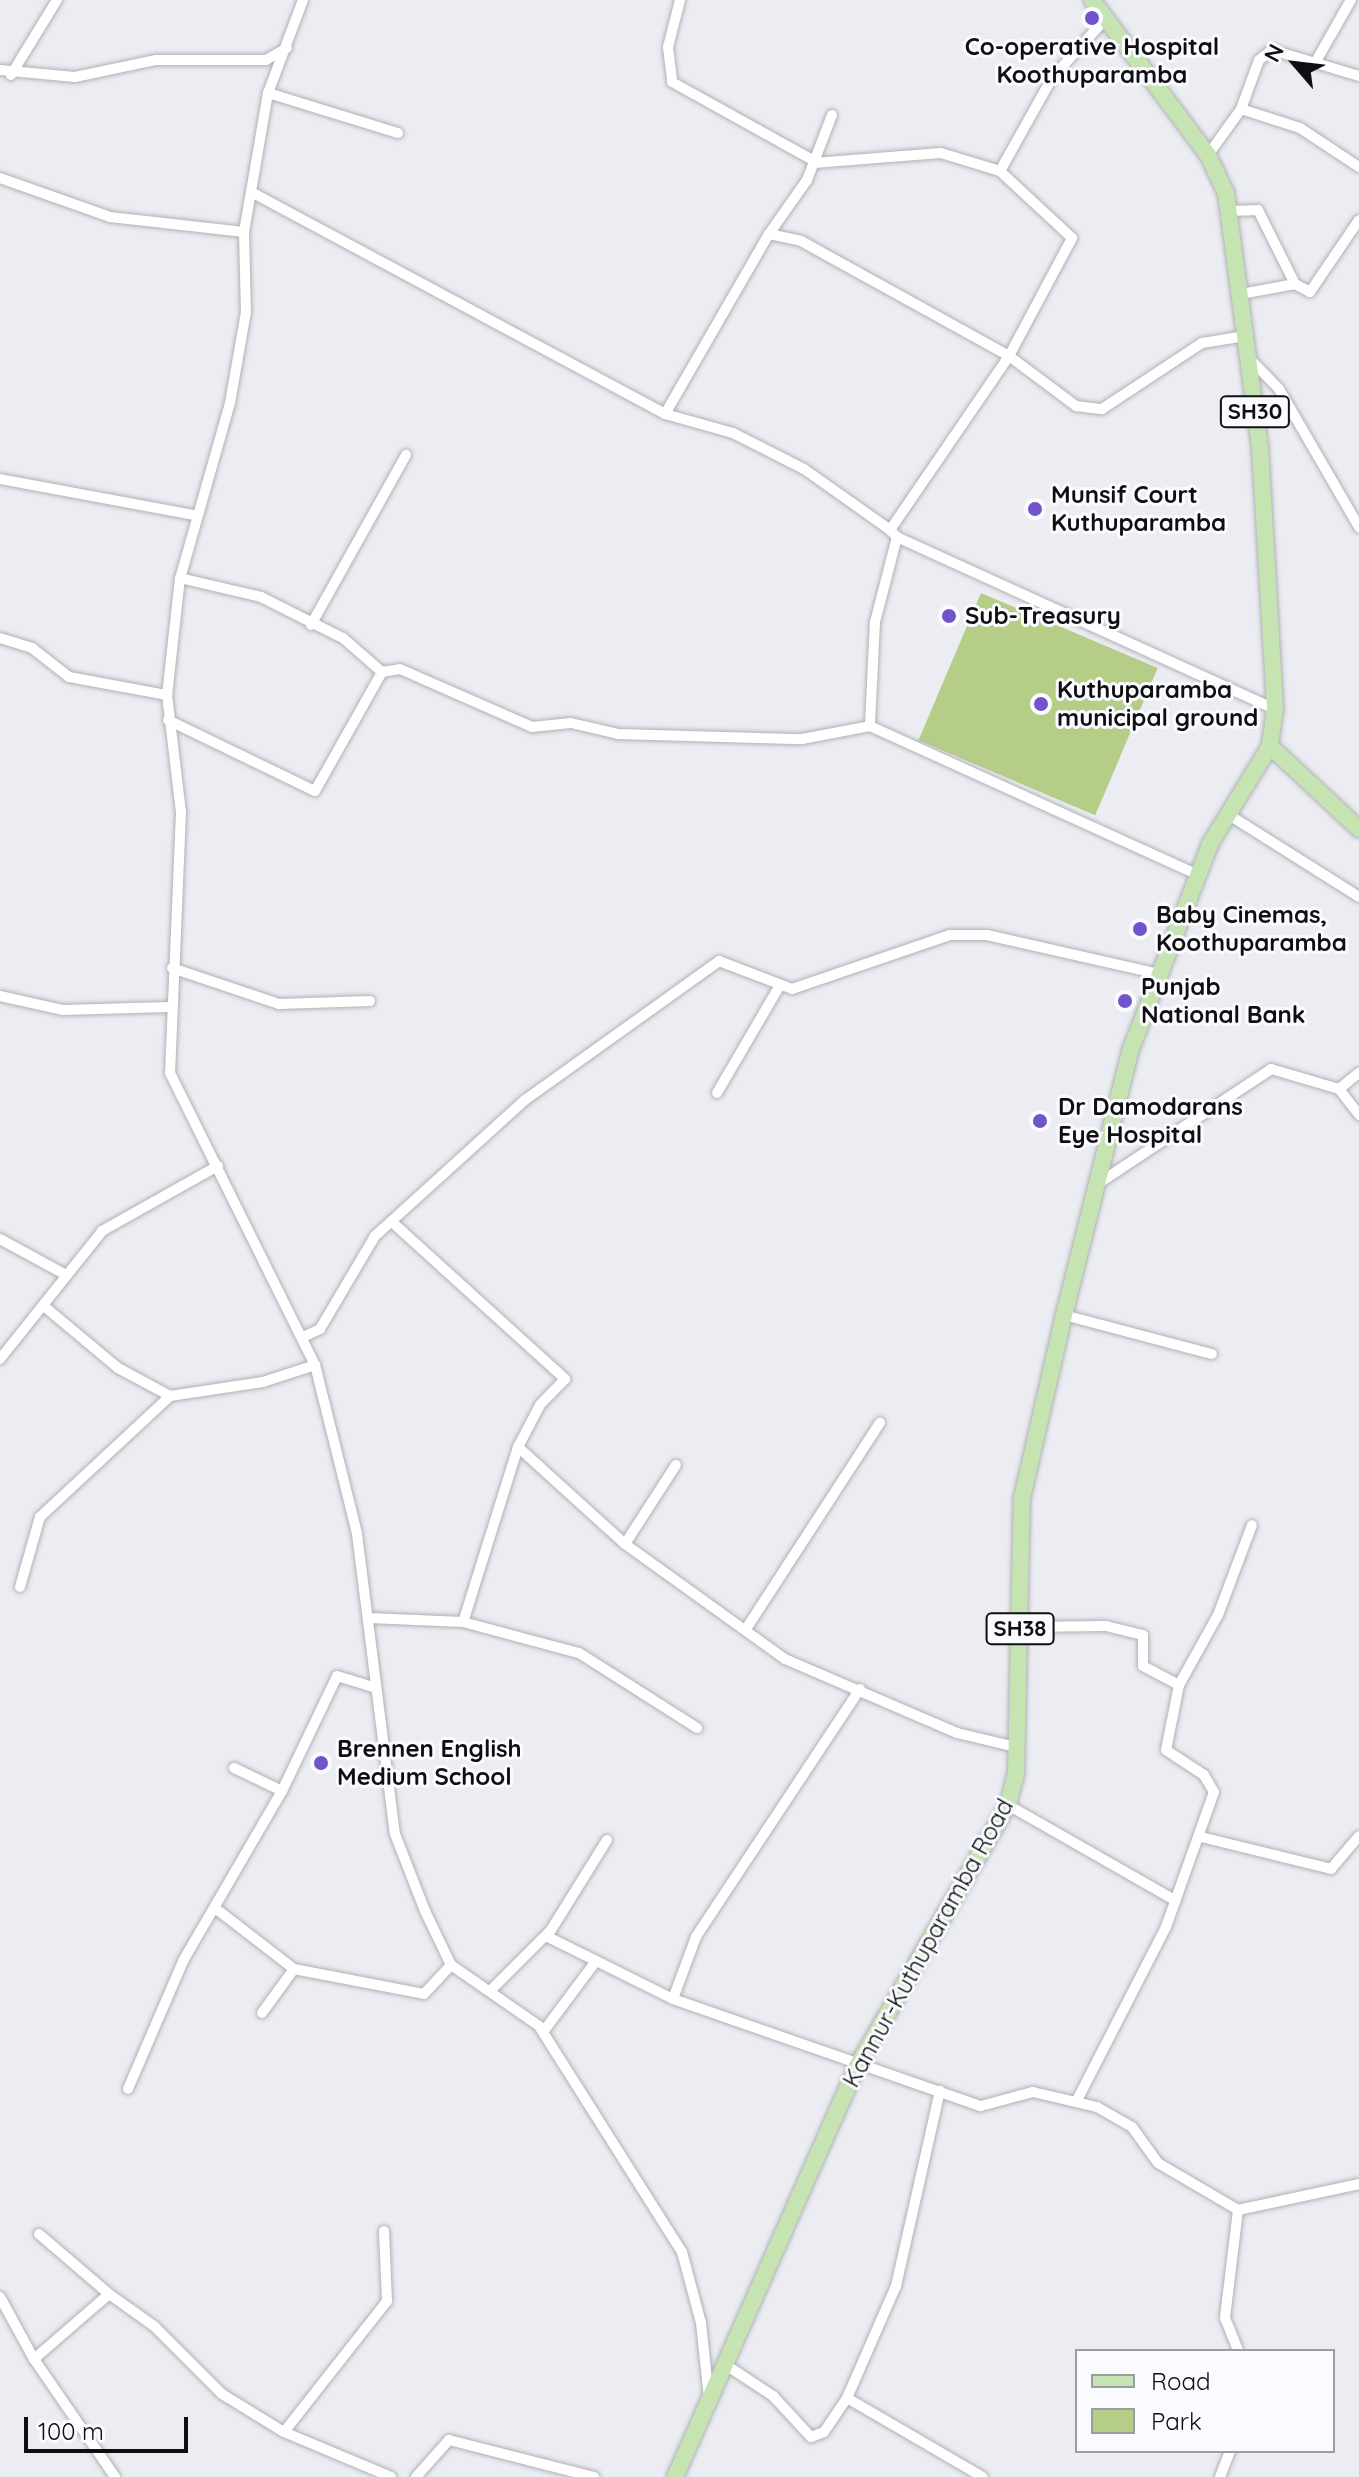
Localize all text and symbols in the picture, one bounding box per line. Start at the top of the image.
marker: Co-operative Hospital Koothuparamba [1081,7,1103,29]
north arrow [1255,24,1335,104]
place label: Co-operative Hospital Koothuparamba [965,33,1219,89]
text: N [1258,39,1290,66]
road number: SH30 [1219,394,1291,430]
place label: Munsif Court Kuthuparamba [1051,481,1226,537]
marker: Munsif Court Kuthuparamba [1026,500,1044,518]
place label: Sub-Treasury [965,602,1121,630]
marker: Sub-Treasury [940,607,958,625]
place label: Kuthuparamba municipal ground [1057,676,1258,732]
marker: Kuthuparamba municipal ground [1032,695,1050,713]
place label: Baby Cinemas, Koothuparamba [1156,901,1347,957]
marker: Baby Cinemas, Koothuparamba [1131,920,1149,938]
place label: Punjab National Bank [1141,973,1305,1029]
marker: Punjab National Bank [1116,992,1134,1010]
place label: Dr Damodarans Eye Hospital [1058,1093,1243,1149]
marker: Dr Damodarans Eye Hospital [1029,1110,1051,1132]
road number: SH38 [984,1611,1056,1647]
place label: Brennen English Medium School [337,1735,522,1791]
marker: Brennen English Medium School [312,1754,330,1772]
street label: Kannur-Kuthuparamba Road [837,1794,1019,2092]
legend [1075,2349,1335,2453]
text: Road [1151,2366,1211,2396]
scale bar [28,2401,192,2451]
text: Park [1151,2406,1202,2436]
text: 100 m [38,2416,104,2446]

